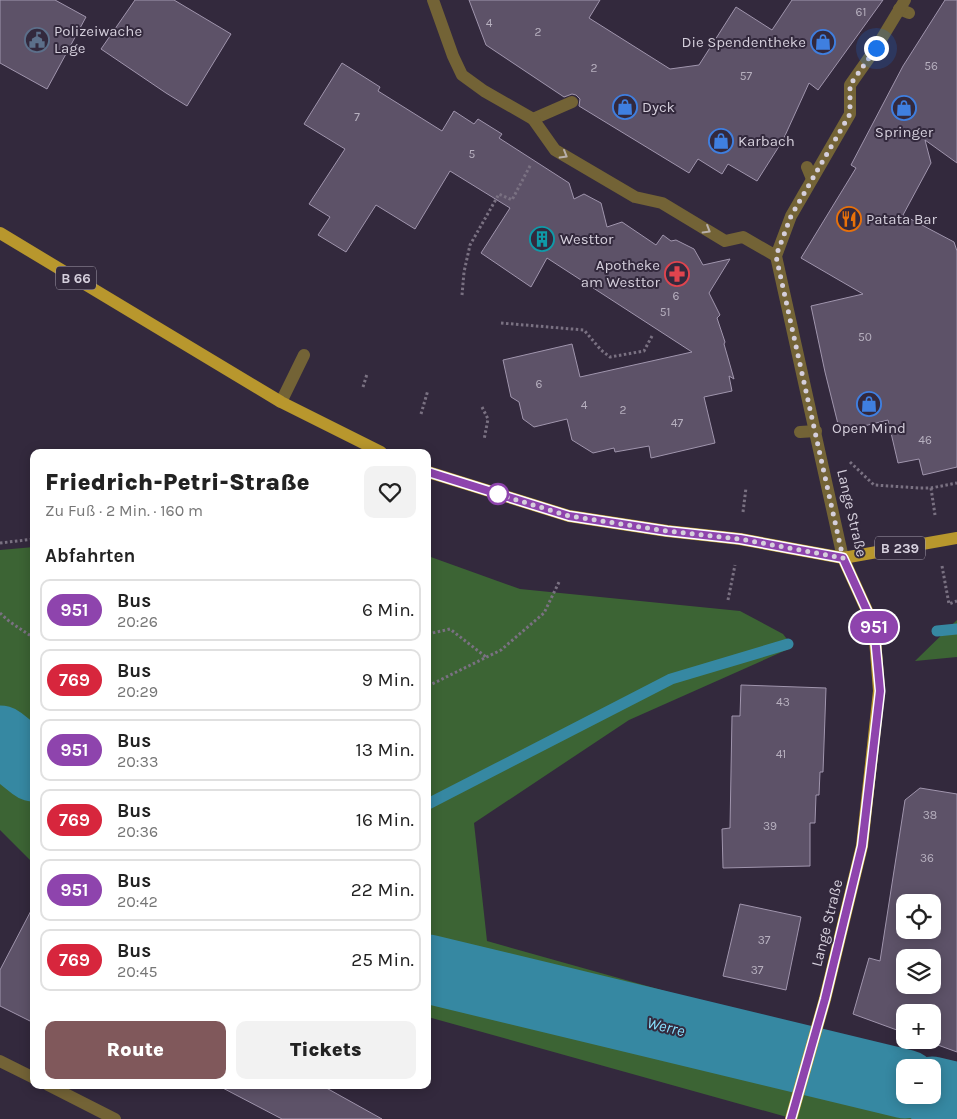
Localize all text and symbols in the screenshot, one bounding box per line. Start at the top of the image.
house number: 61 [856,5,866,19]
house number: 4 [486,16,493,30]
place label: Polizeiwache Lage [54,22,142,57]
house number: 2 [535,25,542,39]
public building icon: Polizeiwache Lage [24,27,50,53]
shop icon: Die Spendentheke [810,29,836,55]
place label: Die Spendentheke [682,33,806,51]
your location [864,36,889,61]
house number: 56 [924,59,938,73]
house number: 2 [591,61,598,75]
house number: 57 [740,69,753,83]
shop icon: Dyck [612,94,638,120]
shop icon: Springer [891,95,917,121]
place label: Dyck [642,98,675,116]
house number: 7 [354,110,360,124]
place label: Springer [875,123,934,141]
shop icon: Karbach [708,128,734,154]
place label: Karbach [738,132,795,150]
house number: 5 [469,147,476,161]
one-way arrow [559,149,568,159]
restaurant icon: Patata Bar [836,206,862,232]
place label: Patata Bar [866,210,937,228]
one-way arrow [702,224,711,234]
building icon: Westtor [529,226,555,252]
place label: Westtor [560,230,614,248]
place label: Apotheke am Westtor [581,256,661,291]
pharmacy icon: Apotheke am Westtor [664,261,690,287]
road number: B 66 [56,266,96,290]
house number: 6 [673,289,680,303]
house number: 51 [660,305,670,319]
house number: 50 [858,330,872,344]
house number: 6 [536,377,543,391]
shop icon: Open Mind [856,391,882,417]
house number: 4 [581,398,588,412]
house number: 2 [620,403,627,417]
house number: 47 [671,416,684,430]
place label: Open Mind [832,419,906,437]
house number: 46 [918,433,932,447]
button: heart [364,466,416,518]
street label: Lange Straße [833,467,871,559]
text: Friedrich-Petri-Straße [45,468,310,496]
unlabelled marker [487,483,509,505]
text: Zu Fuß · 2 Min. · 160 m [45,501,203,520]
road number: B 239 [875,536,925,560]
text: Abfahrten [45,545,135,567]
text: Bus [117,590,151,612]
text: 951 [61,599,88,621]
text: 6 Min. [362,599,414,621]
line badge: 951 [845,611,903,643]
text: 20:26 [117,612,158,631]
text: 951 [860,616,888,638]
text: Bus [117,660,151,682]
text: 769 [59,669,90,691]
text: 9 Min. [362,669,414,691]
text: 20:29 [117,682,158,701]
house number: 43 [776,695,790,709]
text: Bus [117,730,151,752]
text: 951 [61,739,88,761]
text: 13 Min. [355,739,414,761]
house number: 41 [776,747,786,761]
text: 20:33 [117,752,158,771]
text: Bus [117,800,151,822]
house number: 38 [923,808,937,822]
text: 769 [59,809,90,831]
text: 16 Min. [356,809,414,831]
house number: 39 [763,819,777,833]
text: 20:36 [117,822,158,841]
house number: 36 [920,851,934,865]
text: Bus [117,870,151,892]
street label: Lange Straße [807,877,847,969]
text: 951 [61,879,88,901]
text: 22 Min. [351,879,414,901]
text: 20:42 [117,892,158,911]
map controls [896,894,941,1104]
button: locate [896,894,941,939]
house number: 37 [758,933,771,947]
text: Bus [117,940,151,962]
text: 769 [59,949,90,971]
text: 25 Min. [351,949,414,971]
button: layers [896,949,941,994]
text: 20:45 [117,962,157,981]
house number: 37 [751,963,764,977]
button: + [896,1004,941,1049]
water label: Werre [645,1013,687,1040]
button: Route [45,1021,226,1079]
button: Tickets [236,1021,416,1079]
button: − [896,1059,941,1104]

